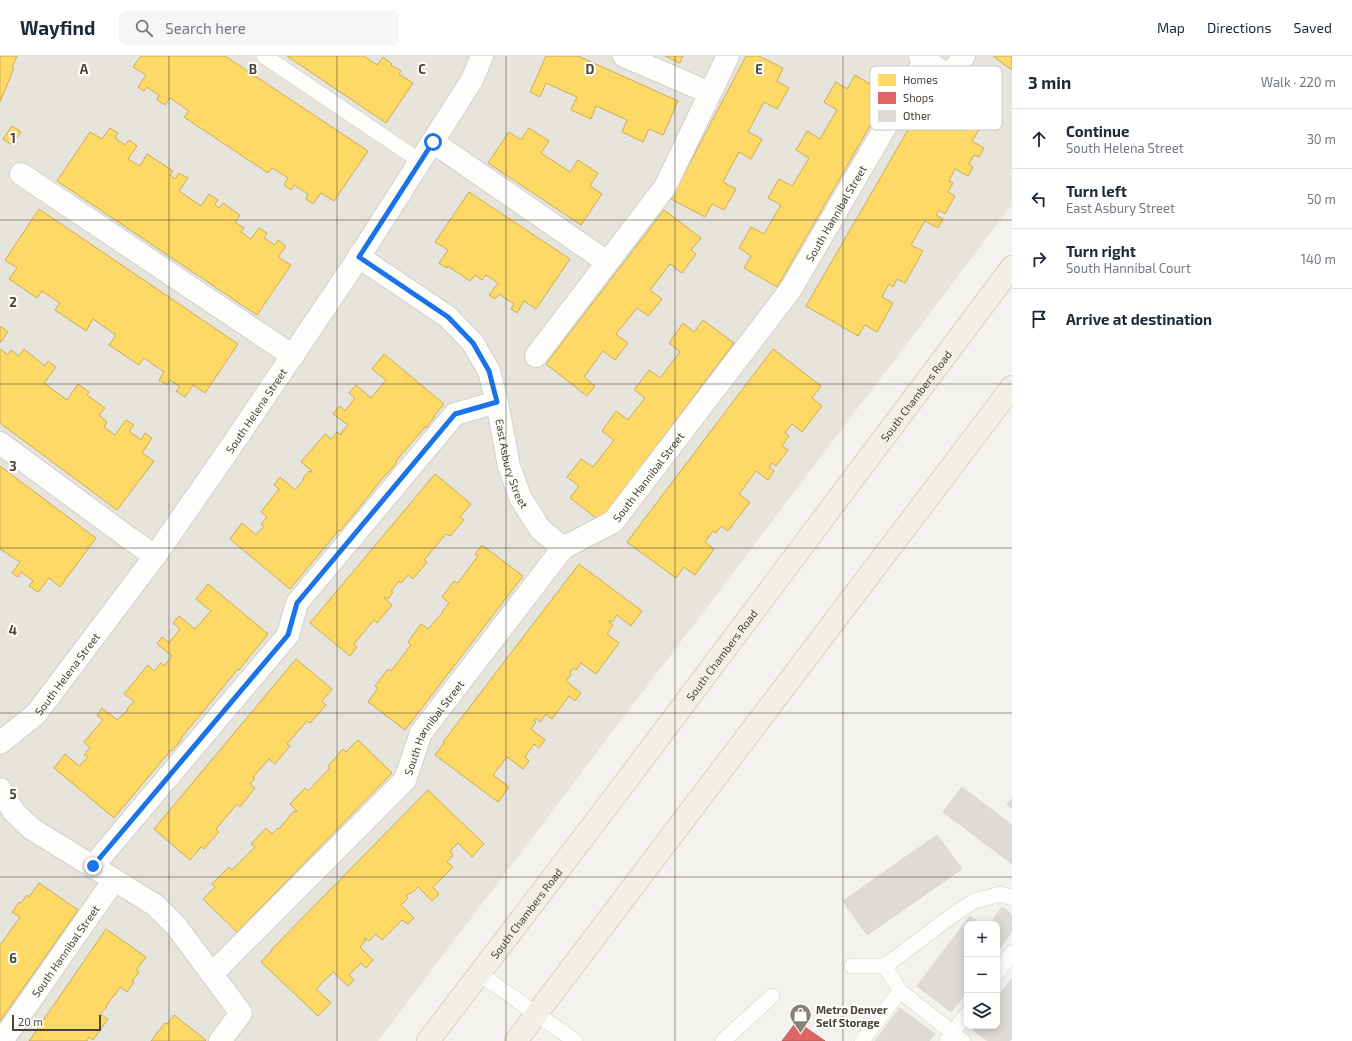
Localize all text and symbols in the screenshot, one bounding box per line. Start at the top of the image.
search box [119,10,399,46]
text: Wayfind [20,16,95,39]
icon: search [133,17,155,39]
text: Search here [165,19,246,37]
text: Map [1157,19,1185,36]
text: Directions [1207,19,1272,36]
text: Saved [1294,19,1332,36]
text: A [80,61,89,77]
text: B [249,61,257,77]
text: C [418,61,426,77]
text: D [586,61,595,77]
text: E [755,61,763,77]
legend [870,66,1002,130]
text: 3 min [1028,72,1071,92]
text: Homes [903,73,938,86]
text: Walk · 220 m [1261,74,1336,90]
text: Shops [903,91,934,104]
text: Other [903,109,932,122]
text: Continue [1066,122,1129,140]
icon: ahead [1028,128,1050,150]
text: 1 [10,130,16,146]
text: 30 m [1307,131,1336,147]
route start [424,133,442,151]
text: South Helena Street [1066,140,1184,156]
street label: South Hannibal Street [802,163,868,263]
text: Turn left [1066,182,1127,200]
icon: left [1028,188,1050,210]
text: 50 m [1307,191,1336,207]
text: East Asbury Street [1066,200,1175,216]
text: Turn right [1066,242,1136,260]
icon: right [1028,248,1050,270]
text: 140 m [1301,251,1336,267]
text: South Hannibal Court [1066,260,1191,276]
text: 2 [9,294,17,310]
icon: arrive [1028,308,1050,330]
text: Arrive at destination [1066,310,1212,328]
street label: South Chambers Road [877,347,954,443]
street label: South Helena Street [222,365,289,455]
street label: East Asbury Street [494,418,532,510]
street label: South Hannibal Street [609,429,686,524]
text: 3 [9,458,17,474]
street label: South Chambers Road [683,607,759,703]
text: 4 [9,622,17,638]
street label: South Helena Street [31,630,102,717]
street label: South Hannibal Street [401,677,466,777]
text: 5 [9,786,17,802]
route end [84,857,102,875]
street label: South Chambers Road [487,865,564,961]
street label: South Hannibal Street [28,902,101,999]
map controls [964,921,1000,1029]
button: + [964,921,1000,957]
text: 6 [9,950,17,966]
button: − [964,957,1000,993]
button: layers [964,993,1000,1029]
shop icon: Metro Denver Self Storage [788,1002,814,1035]
place label: Metro Denver Self Storage [816,1003,888,1029]
scale bar [12,1013,101,1032]
text: 20 m [18,1015,43,1028]

